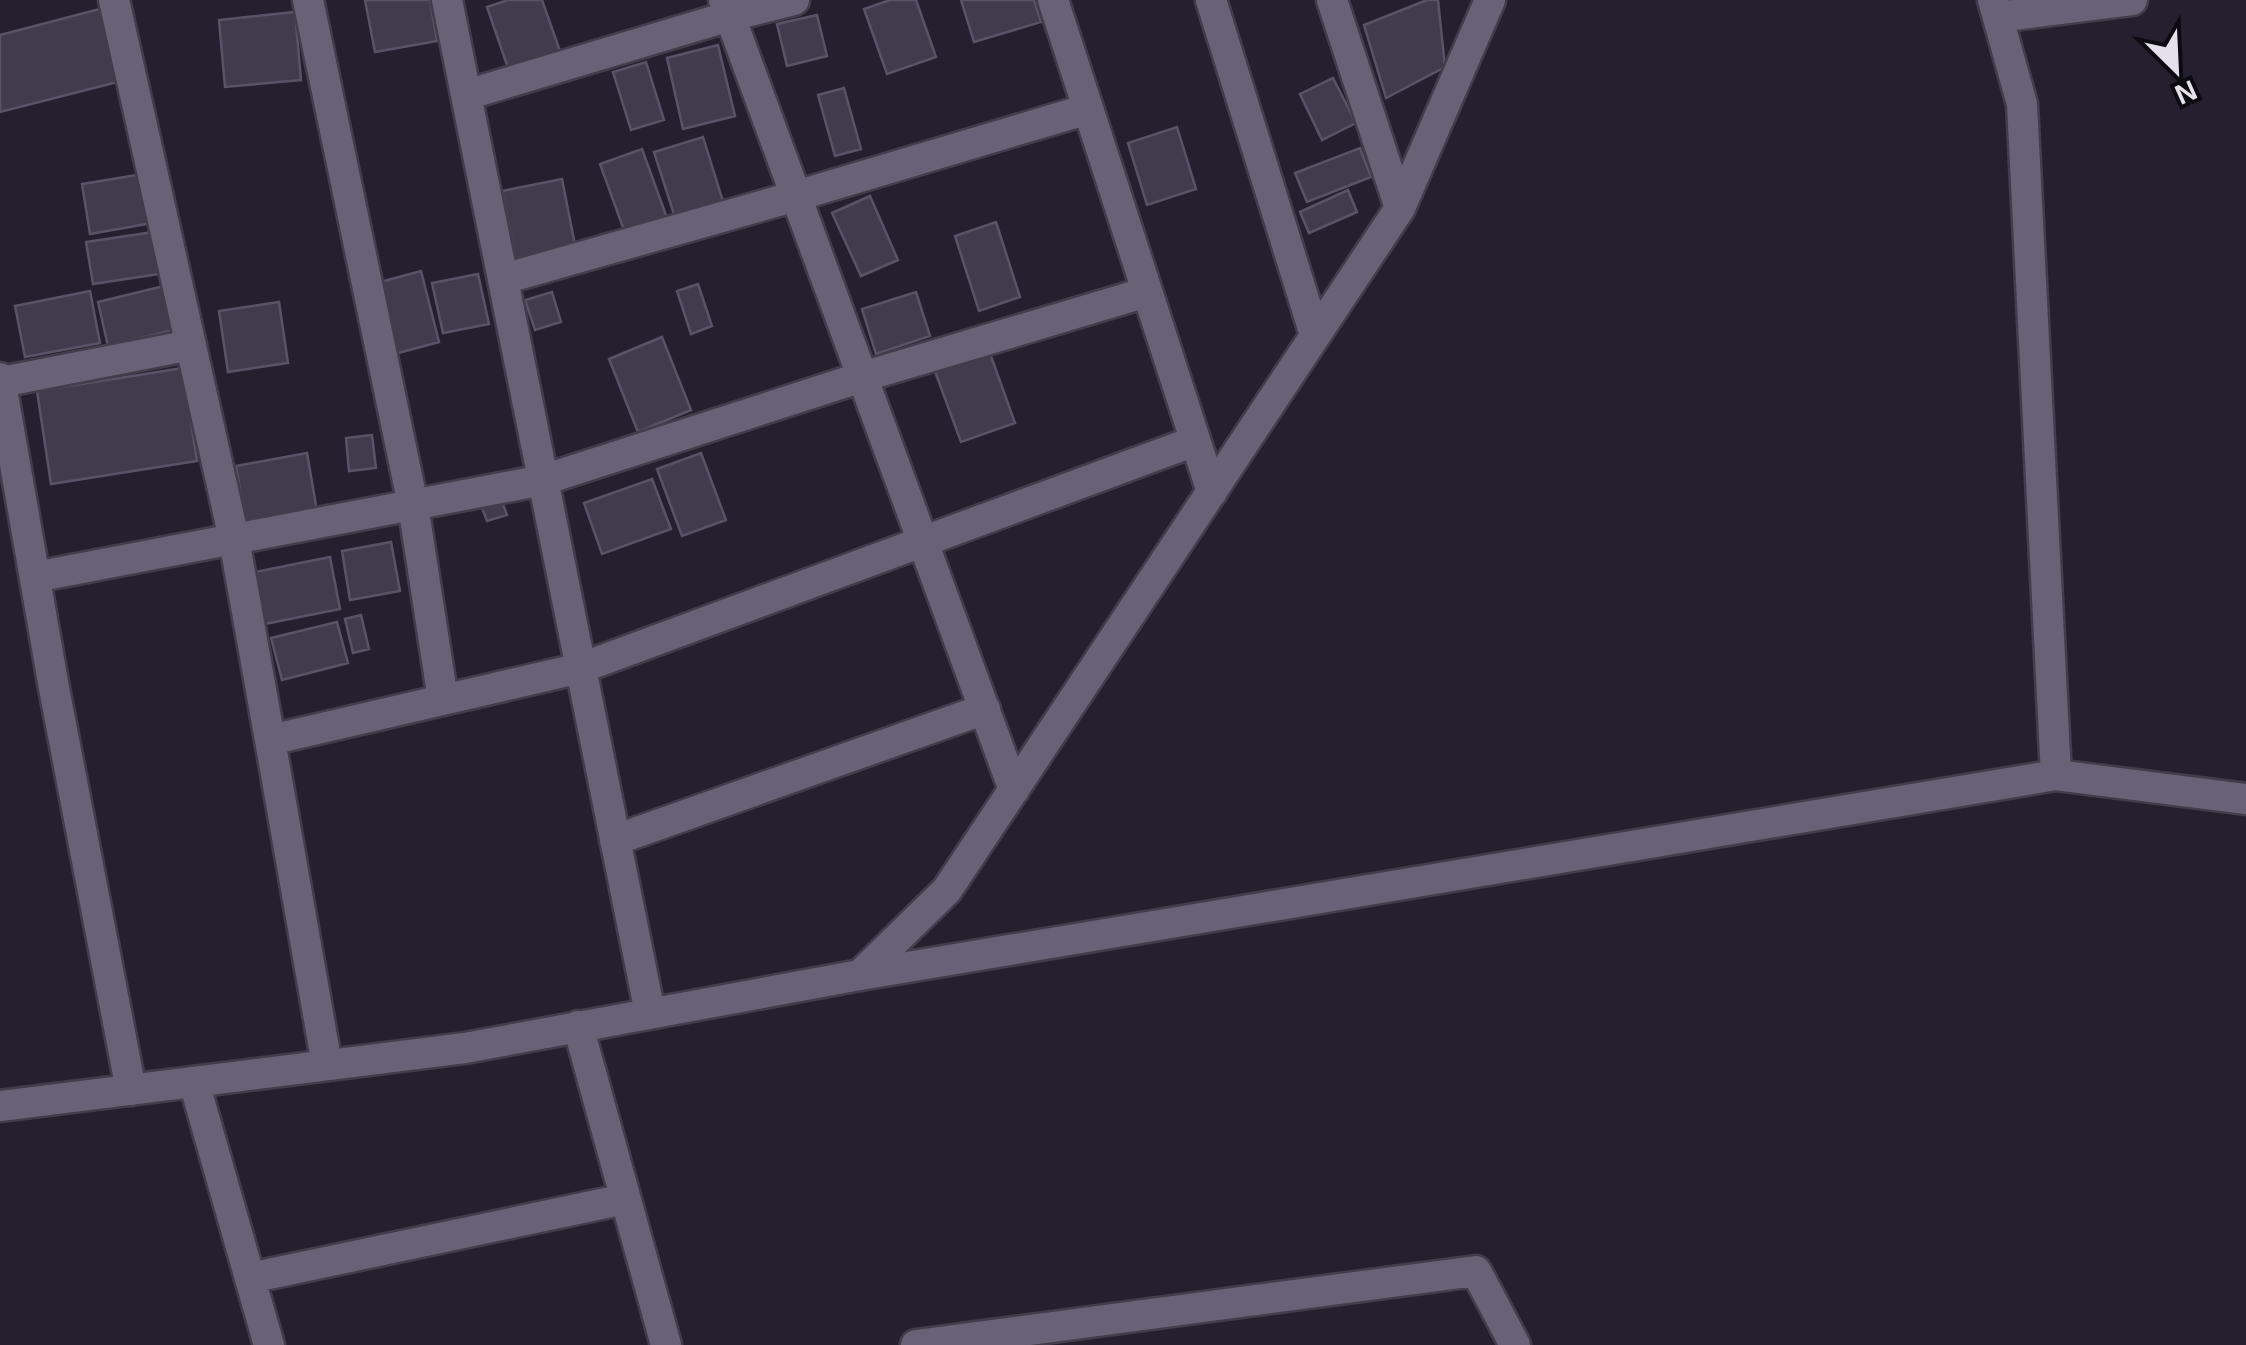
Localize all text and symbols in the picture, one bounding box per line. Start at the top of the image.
north arrow [2126,20,2226,120]
text: N [2170,74,2202,111]

